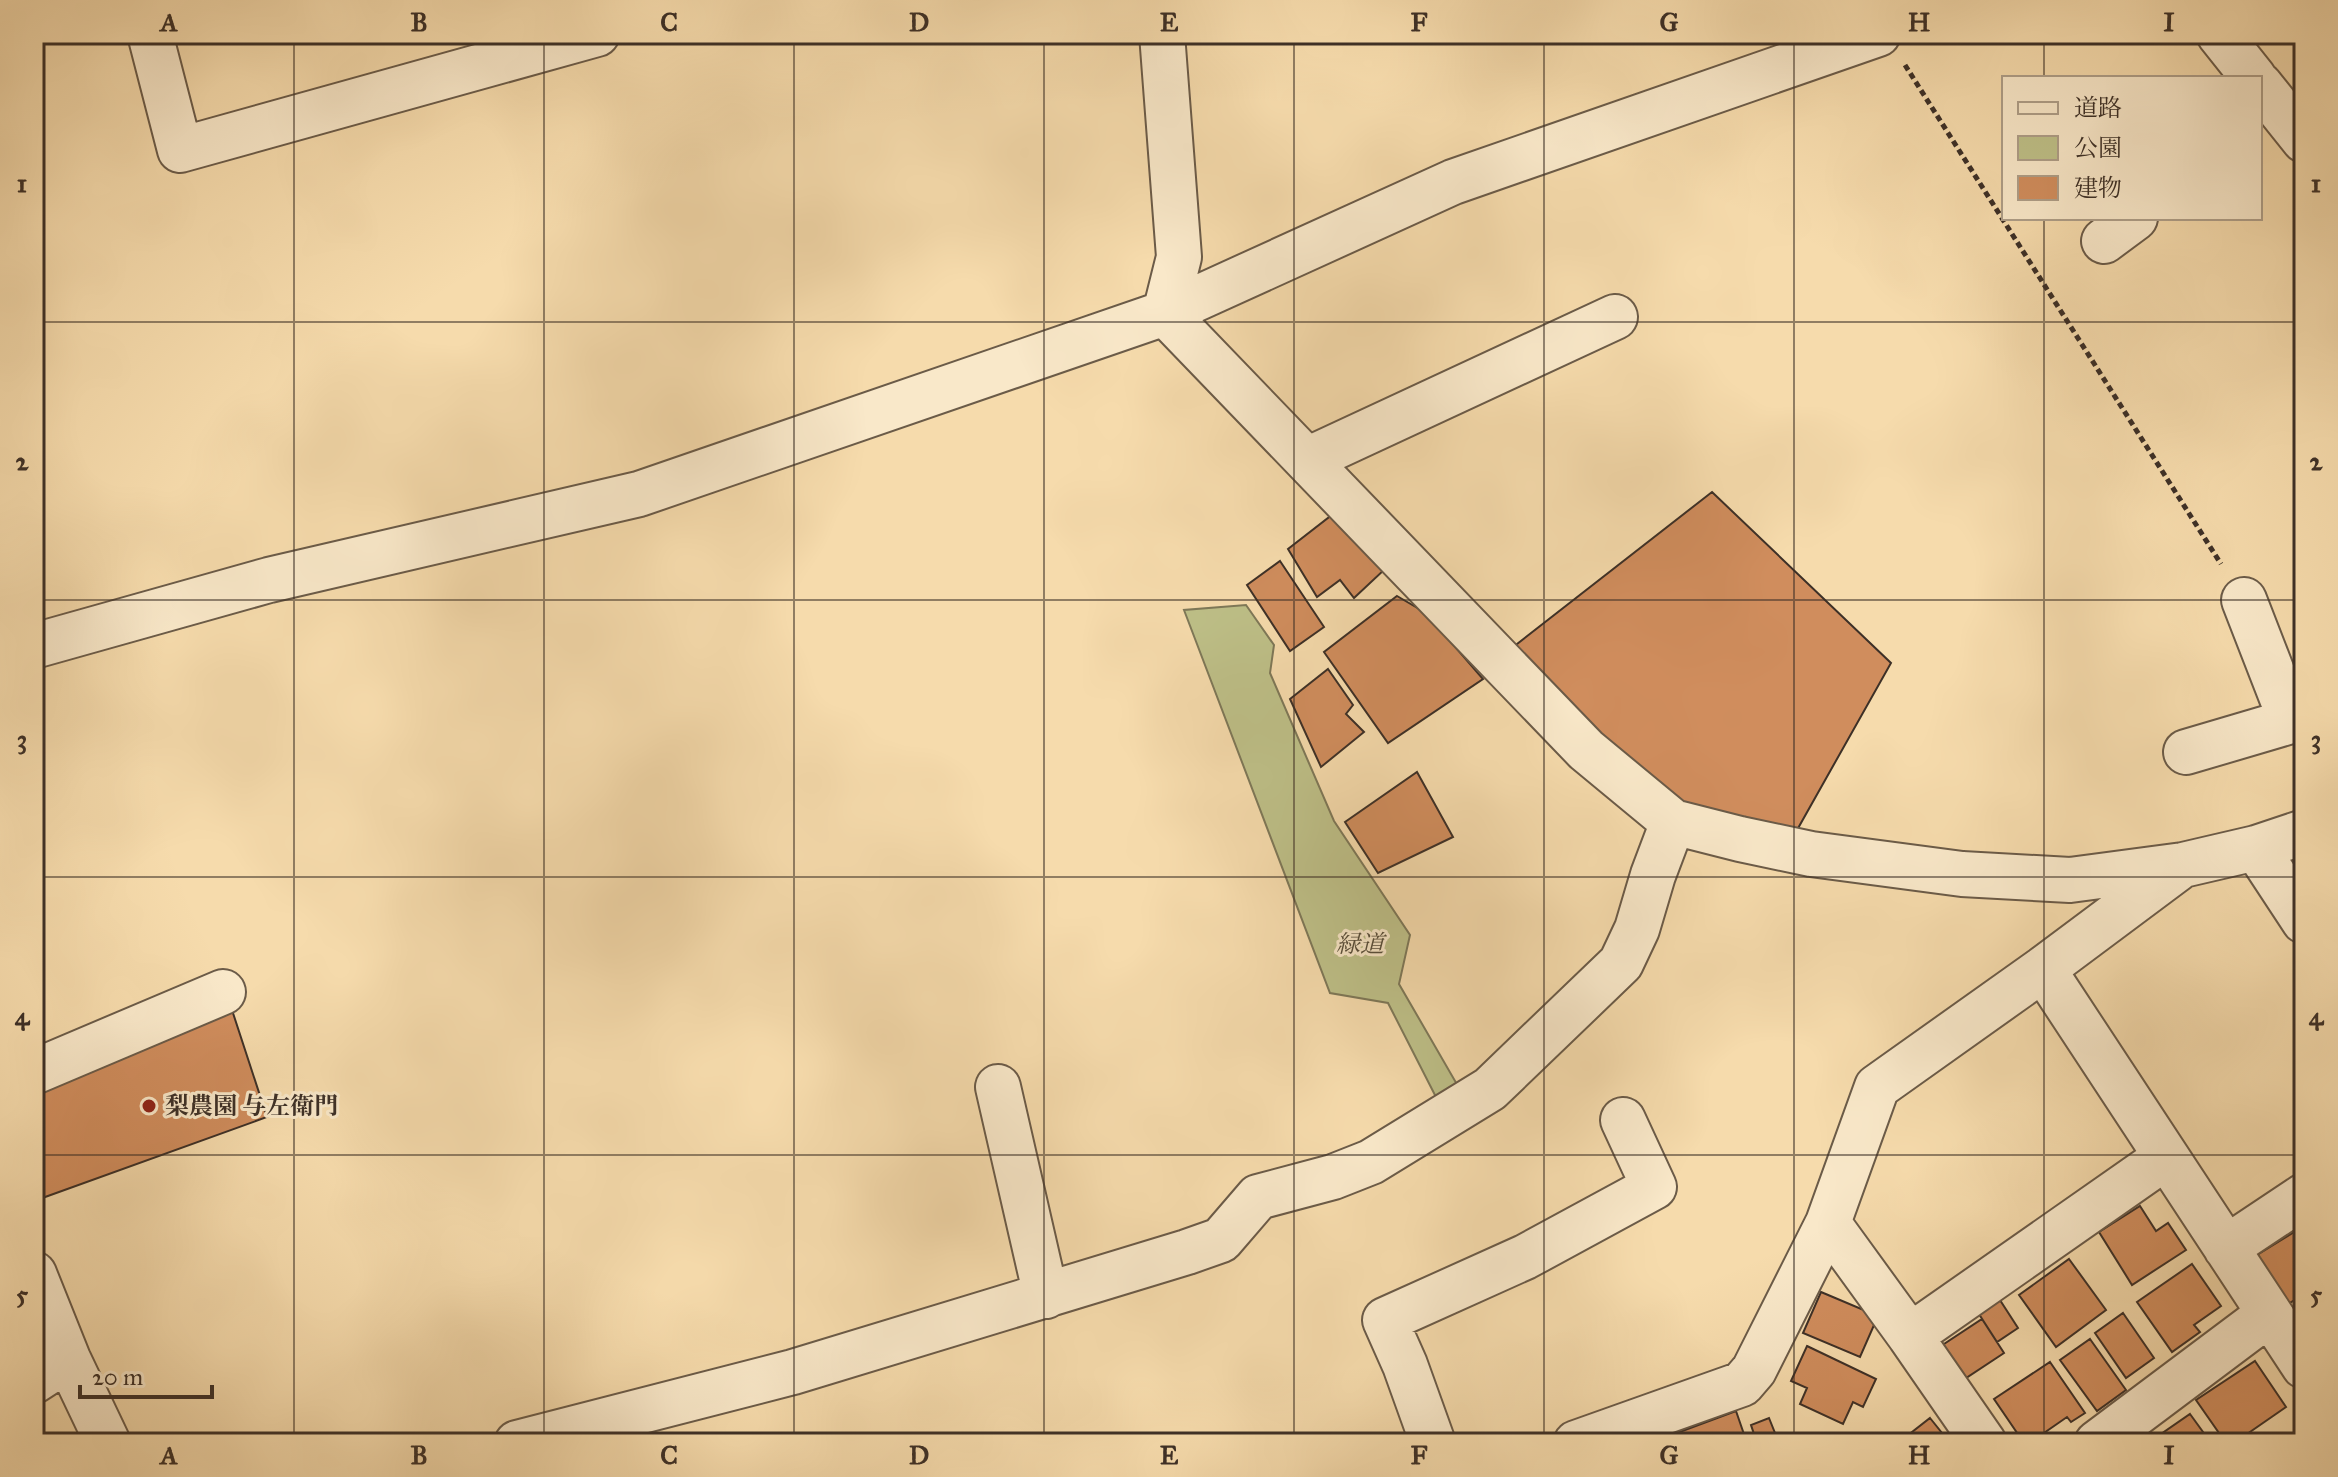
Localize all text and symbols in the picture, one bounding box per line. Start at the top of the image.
text: A [158,6,178,38]
text: B [410,6,428,38]
text: C [660,6,678,38]
text: D [909,6,929,38]
text: E [1160,6,1179,38]
text: F [1411,6,1428,38]
text: G [1659,6,1679,38]
text: H [1908,6,1931,38]
text: I [2163,6,2175,38]
legend [2002,76,2262,220]
text: 道路 [2074,93,2122,123]
text: 公園 [2074,133,2122,163]
text: 1 [17,167,27,199]
text: 1 [2311,167,2321,199]
text: 建物 [2074,173,2122,203]
text: 2 [16,445,30,477]
text: 2 [2310,445,2324,477]
text: 3 [17,723,27,755]
text: 3 [2311,723,2321,755]
park label: 緑道 [1336,929,1388,959]
text: 4 [15,1000,31,1032]
text: 4 [2309,1000,2325,1032]
place label: 梨農園 与左衛門 [165,1091,338,1121]
marker: 梨農園 与左衛門 [140,1097,158,1115]
text: 5 [16,1278,29,1310]
text: 5 [2310,1278,2323,1310]
scale bar [80,1349,212,1399]
text: 20 m [92,1362,143,1392]
text: A [158,1439,178,1471]
text: B [410,1439,428,1471]
text: C [660,1439,678,1471]
text: D [909,1439,929,1471]
text: E [1160,1439,1179,1471]
text: F [1411,1439,1428,1471]
text: G [1659,1439,1679,1471]
text: H [1908,1439,1931,1471]
text: I [2163,1439,2175,1471]

